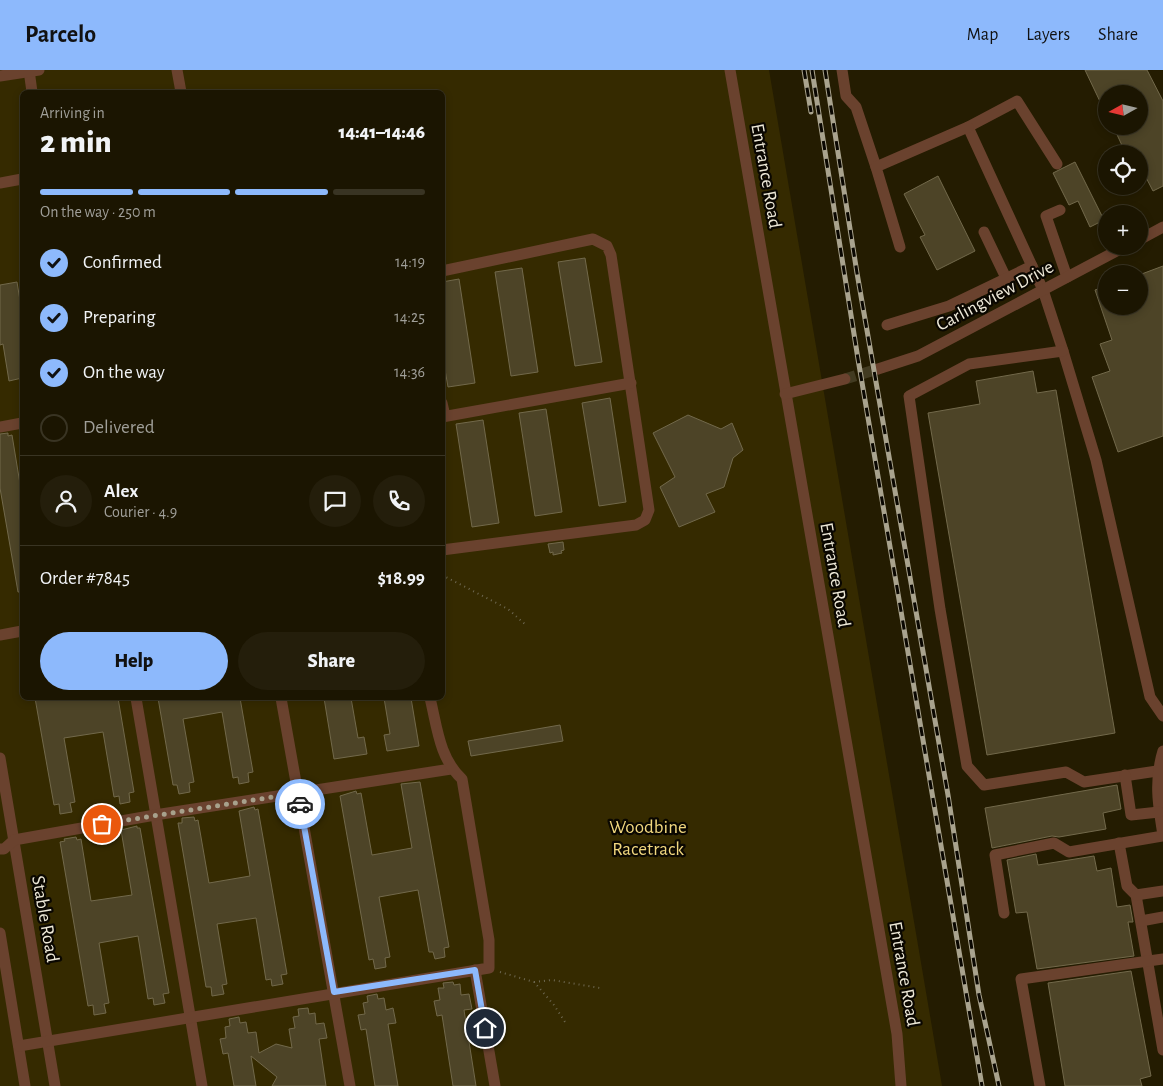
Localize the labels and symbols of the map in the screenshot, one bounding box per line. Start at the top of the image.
north arrow [1098,85,1148,135]
street label: Entrance Road [747,122,785,230]
street label: Carlingview Drive [933,257,1057,335]
street label: Entrance Road [816,521,854,629]
courier [275,779,325,829]
pin [81,803,123,845]
park label: Woodbine Racetrack [609,818,687,859]
street label: Stable Road [28,874,62,964]
street label: Entrance Road [885,920,923,1028]
pin [464,1007,506,1049]

